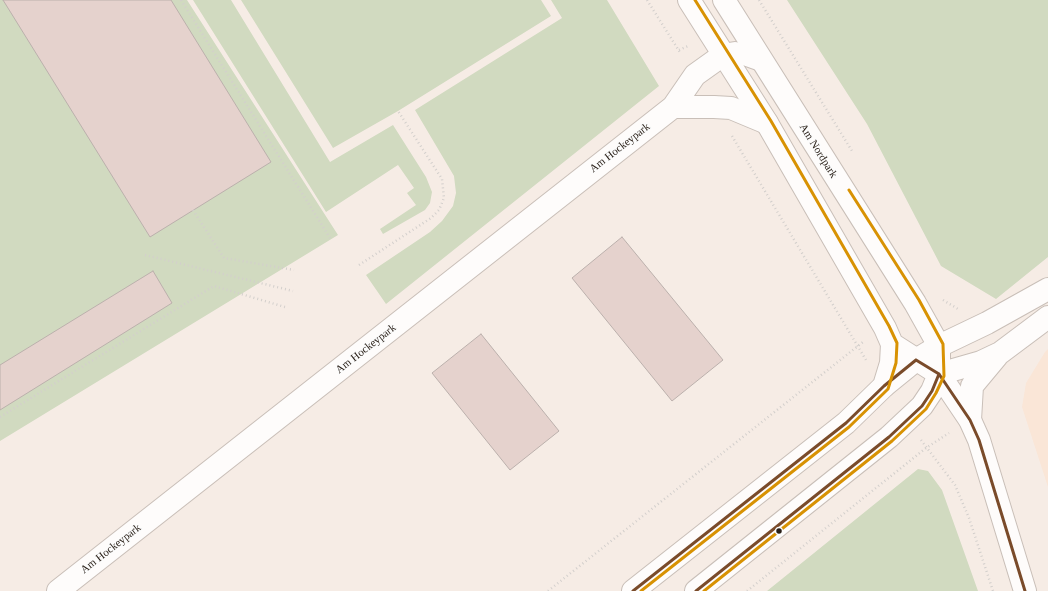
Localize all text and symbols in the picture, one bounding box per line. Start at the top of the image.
street label: Am Hockeypark [587,120,653,176]
street label: Am Nordpark [796,121,840,181]
street label: Am Hockeypark [333,321,399,377]
street label: Am Hockeypark [78,521,144,577]
unlabelled marker [774,526,784,536]

